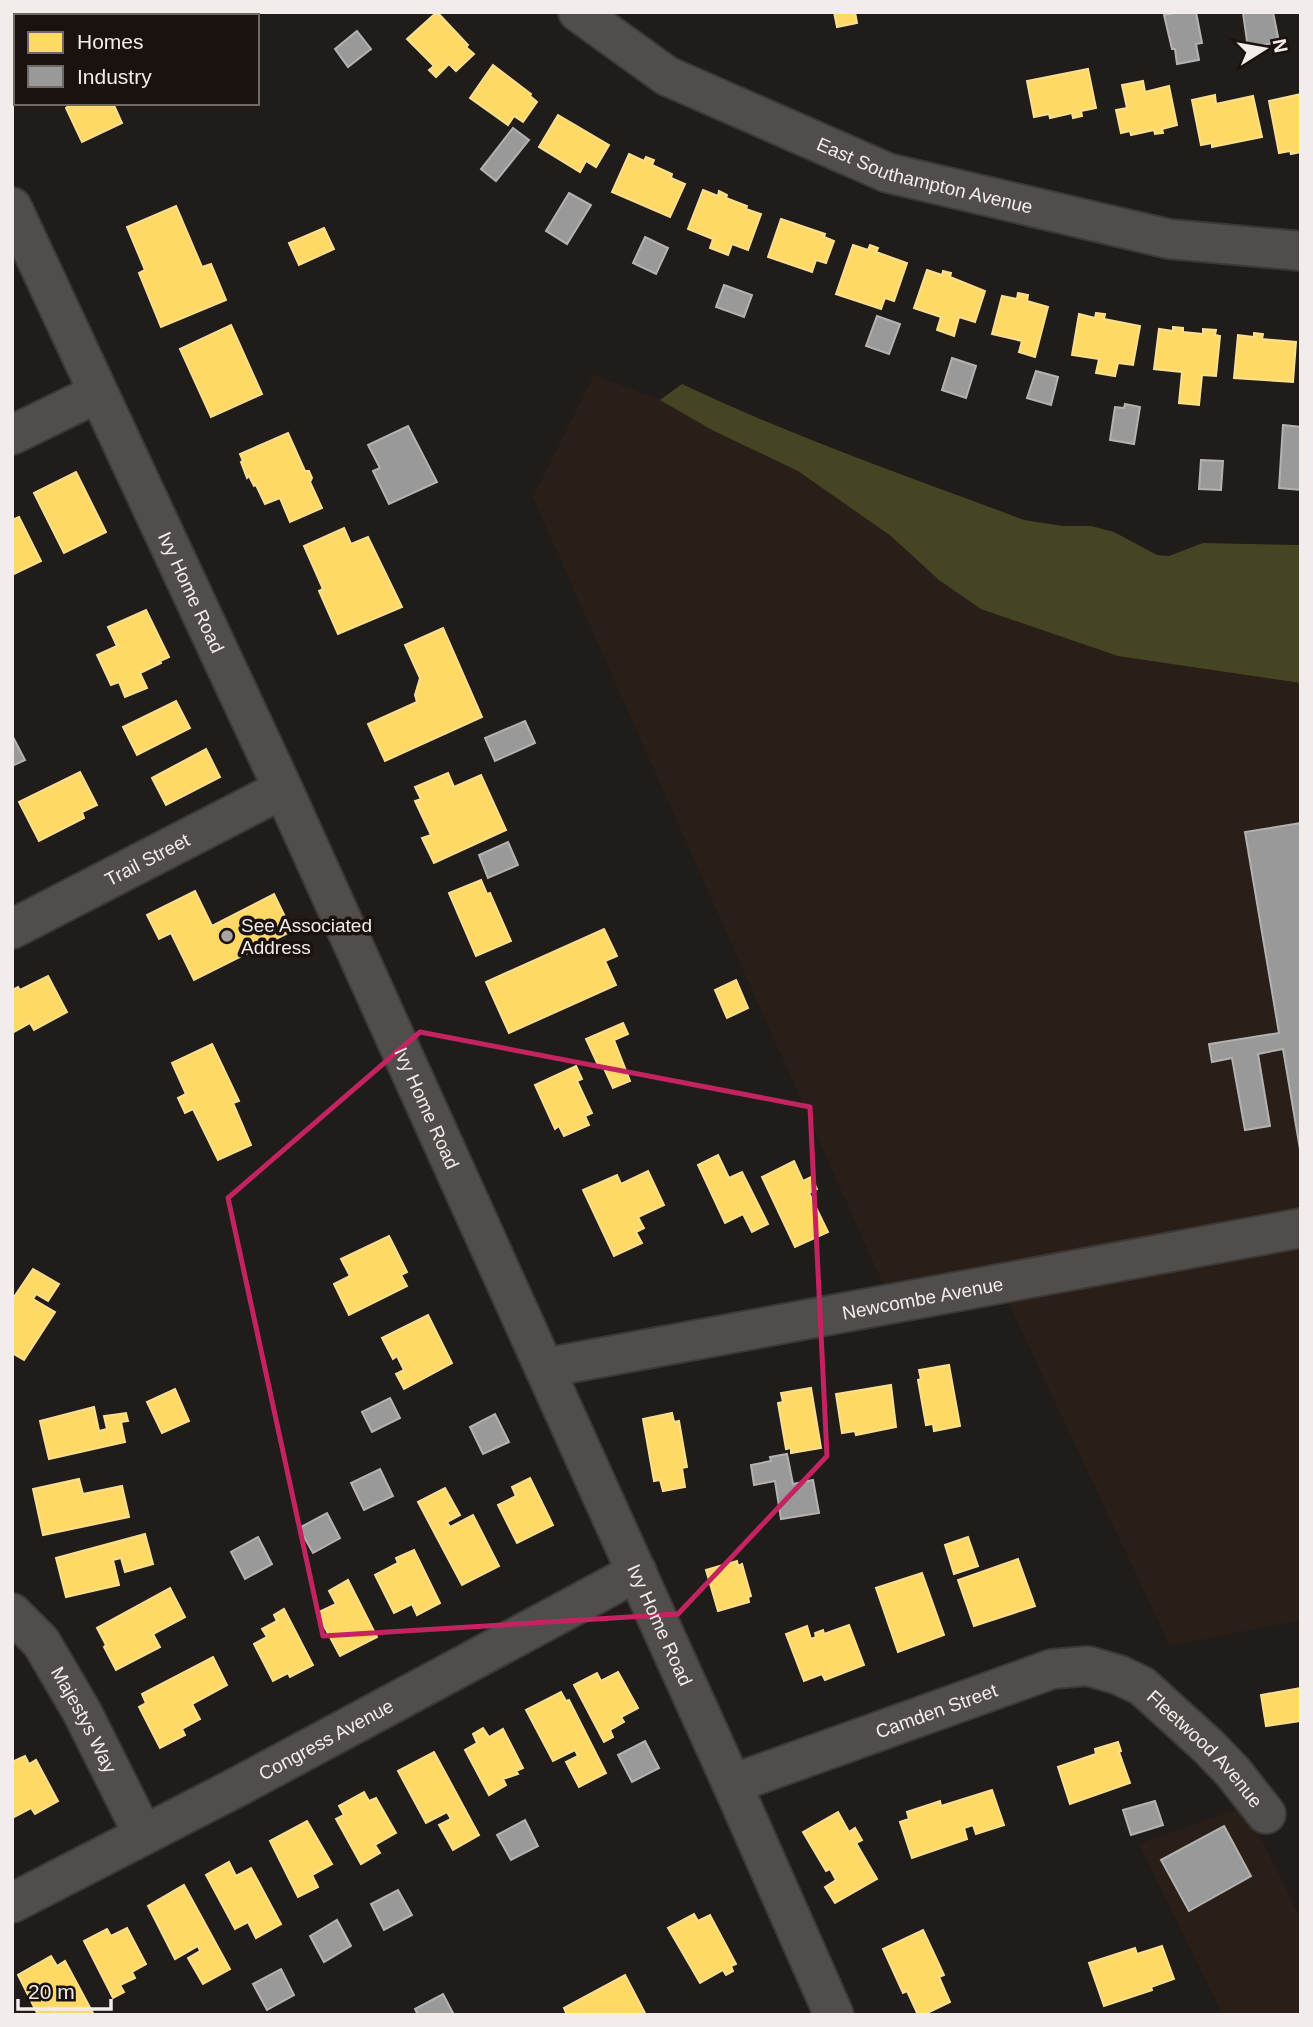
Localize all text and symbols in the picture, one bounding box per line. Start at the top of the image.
legend [14,14,259,105]
north arrow [1229,14,1299,84]
text: Homes [77,30,144,53]
text: N [1269,37,1292,55]
text: Industry [77,65,152,88]
street label: East Southampton Avenue [814,133,1035,217]
street label: Ivy Home Road [154,528,229,656]
street label: Trail Street [101,828,194,890]
place label: See Associated Address [241,915,372,958]
marker: See Associated Address [219,928,235,944]
street label: Ivy Home Road [390,1044,463,1172]
street label: Newcombe Avenue [840,1273,1005,1323]
street label: Ivy Home Road [624,1561,697,1689]
street label: Majestys Way [47,1663,121,1777]
street label: Camden Street [872,1679,1001,1742]
street label: Fleetwood Avenue [1143,1686,1267,1811]
street label: Congress Avenue [255,1695,397,1784]
scale bar [18,1968,110,2012]
text: 20 m [28,1980,75,2003]

